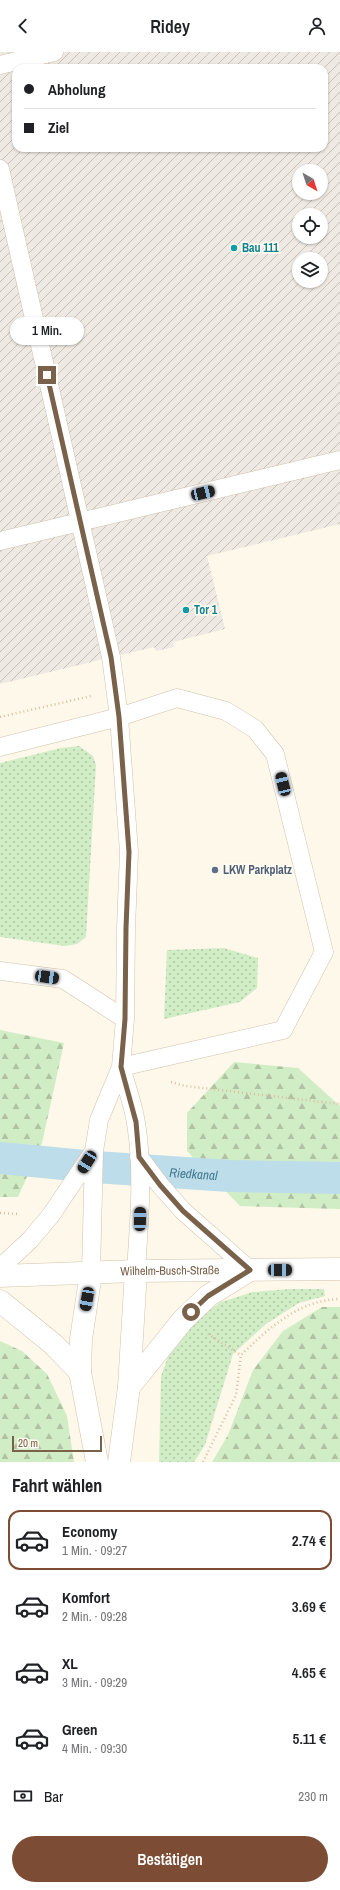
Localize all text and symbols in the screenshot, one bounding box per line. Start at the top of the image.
text: Ridey [150,14,190,39]
icon: back [12,15,34,37]
icon: person [306,15,328,37]
text: Abholung [48,79,105,100]
text: Ziel [48,117,69,138]
north arrow [292,164,328,200]
map controls [292,164,328,288]
button: locate [292,208,328,244]
place label: Bau 111 [242,240,279,256]
marker: Bau 111 [229,243,239,253]
button: layers [292,252,328,288]
callout: 1 Min. [10,317,84,345]
text: 1 Min. [32,322,62,339]
route end [38,366,56,384]
car [190,484,216,502]
place label: Tor 1 [194,602,218,618]
marker: Tor 1 [181,605,191,615]
car [274,771,292,797]
place label: LKW Parkplatz [223,862,292,878]
marker: LKW Parkplatz [210,865,220,875]
car [34,969,60,985]
car [76,1149,98,1175]
water label: Riedkanal [169,1164,218,1184]
car [134,1207,146,1231]
street label: Wilhelm-Busch-Straße [120,1262,220,1280]
car [268,1264,292,1276]
car [79,1286,95,1312]
route start [182,1303,200,1321]
scale bar [12,1434,102,1453]
text: 20 m [18,1436,38,1450]
text: Fahrt wählen [12,1473,102,1498]
text: Economy [62,1521,117,1542]
icon: car [14,1522,50,1558]
text: 2.74 € [292,1530,326,1551]
text: 1 Min. · 09:27 [62,1542,127,1559]
text: Komfort [62,1587,110,1608]
icon: car [14,1588,50,1624]
text: 3.69 € [292,1596,326,1617]
text: 2 Min. · 09:28 [62,1608,127,1625]
text: XL [62,1653,78,1674]
icon: car [14,1654,50,1690]
text: 4.65 € [292,1662,326,1683]
text: 3 Min. · 09:29 [62,1674,127,1691]
text: Green [62,1719,98,1740]
icon: car [14,1720,50,1756]
text: 5.11 € [293,1728,326,1749]
text: 4 Min. · 09:30 [62,1740,127,1757]
icon: cash [12,1785,34,1807]
text: Bar [44,1786,63,1807]
text: 230 m [298,1788,328,1805]
button: Bestätigen [12,1836,328,1882]

